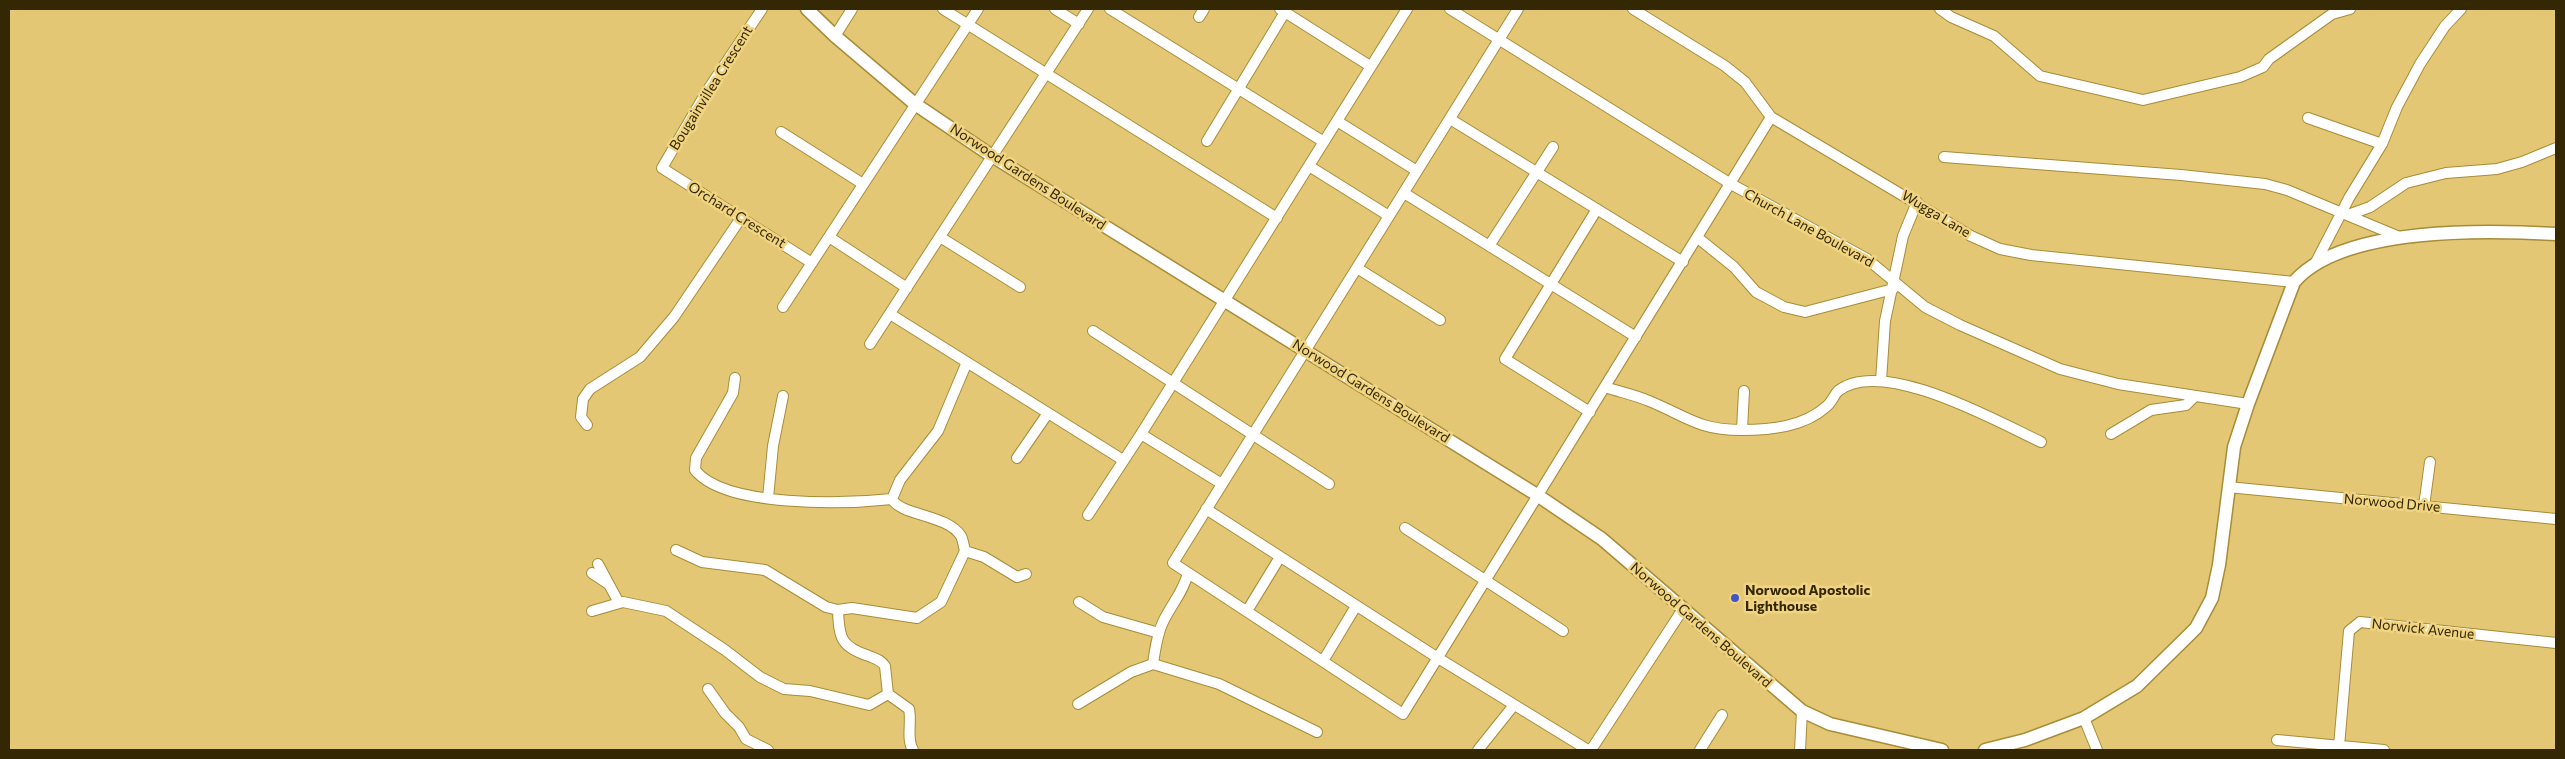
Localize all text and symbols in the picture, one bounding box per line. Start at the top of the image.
street label: Bougainvillea Crescent [666,23,756,153]
street label: Norwood Gardens Boulevard [947,120,1109,234]
street label: Orchard Crescent [685,178,789,252]
street label: Church Lane Boulevard [1741,185,1877,271]
street label: Wugga Lane [1899,187,1973,241]
street label: Norwood Gardens Boulevard [1289,336,1453,446]
street label: Norwood Drive [2343,490,2441,516]
street label: Norwood Gardens Boulevard [1627,559,1775,691]
place label: Norwood Apostolic Lighthouse [1745,582,1870,614]
marker: Norwood Apostolic Lighthouse [1729,592,1741,604]
street label: Norwick Avenue [2371,615,2475,643]

